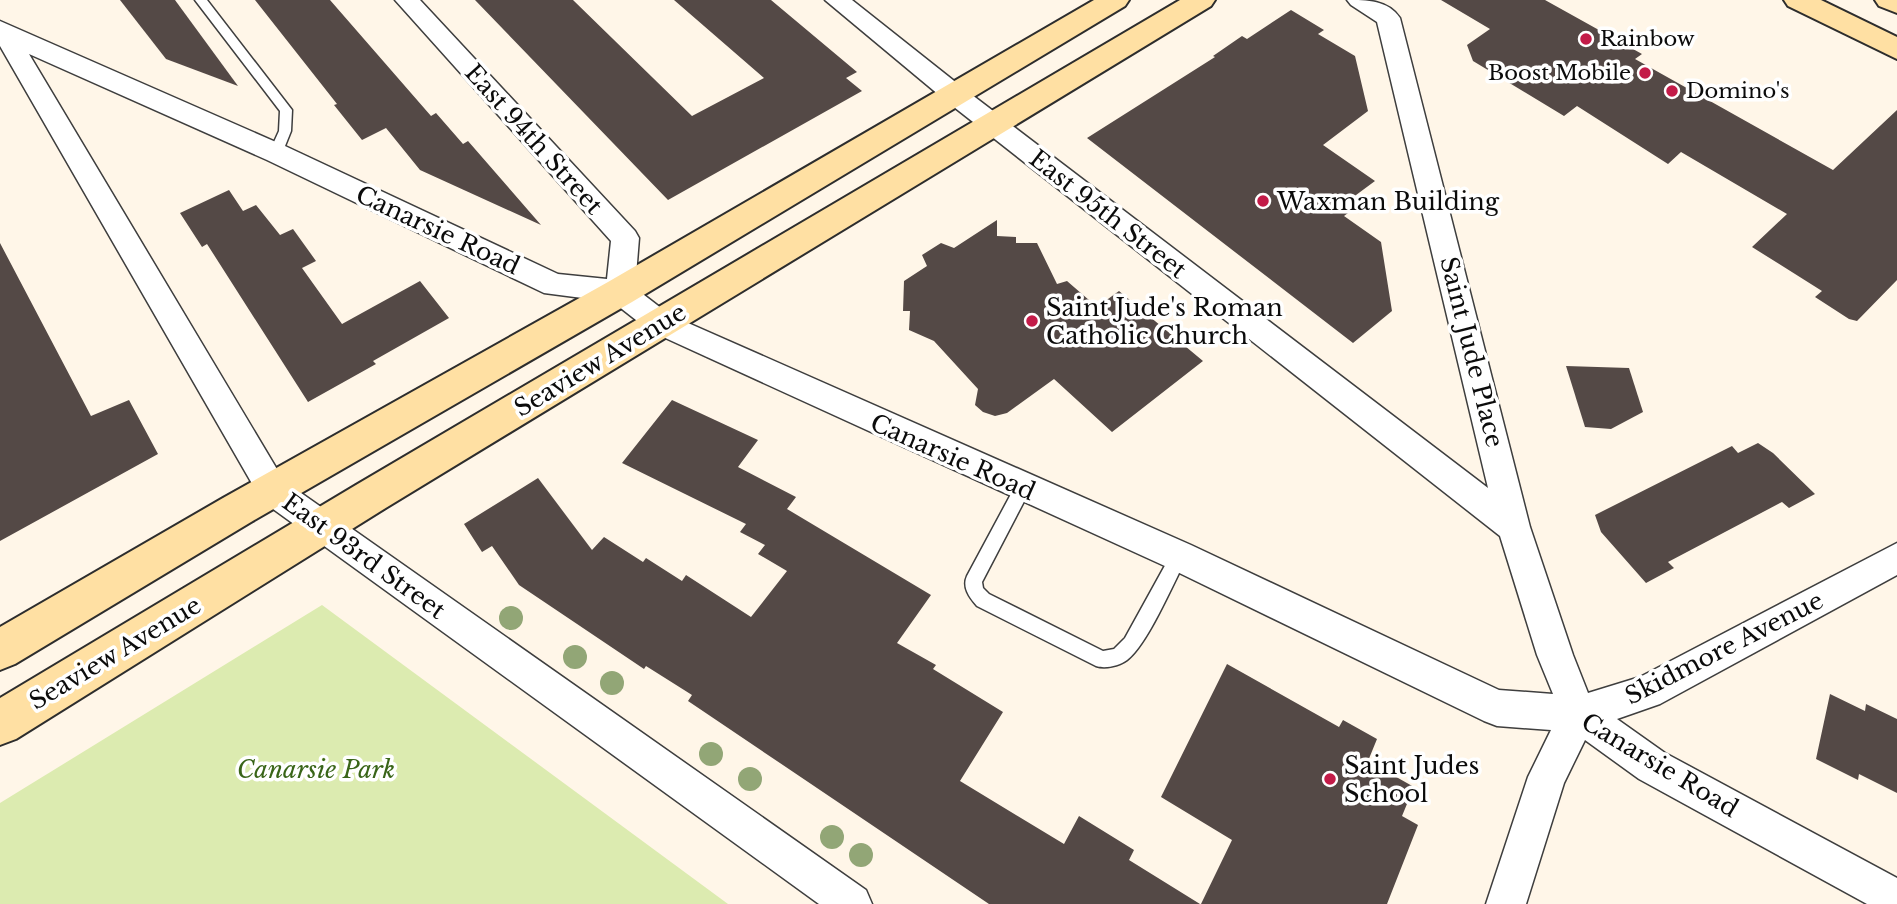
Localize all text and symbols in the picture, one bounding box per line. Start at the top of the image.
place label: Rainbow [1600,26,1695,52]
marker: Rainbow [1578,31,1594,47]
street label: East 94th Street [459,58,609,220]
place label: Boost Mobile [1488,60,1631,86]
marker: Boost Mobile [1637,65,1653,81]
place label: Domino's [1686,78,1790,104]
marker: Domino's [1664,83,1680,99]
street label: East 95th Street [1024,144,1192,284]
street label: Canarsie Road [351,179,525,281]
place label: Waxman Building [1276,187,1500,216]
marker: Waxman Building [1255,193,1271,209]
street label: Saint Jude Place [1434,254,1510,450]
place label: Saint Jude's Roman Catholic Church [1046,293,1283,350]
street label: Seaview Avenue [509,297,691,423]
marker: Saint Jude's Roman Catholic Church [1024,313,1040,329]
street label: Canarsie Road [866,408,1040,506]
street label: East 93rd Street [277,487,451,625]
street label: Skidmore Avenue [1620,586,1828,710]
street label: Seaview Avenue [24,590,206,716]
street label: Canarsie Road [1576,707,1744,823]
place label: Saint Judes School [1344,751,1479,808]
park label: Canarsie Park [237,755,395,784]
marker: Saint Judes School [1322,771,1338,787]

